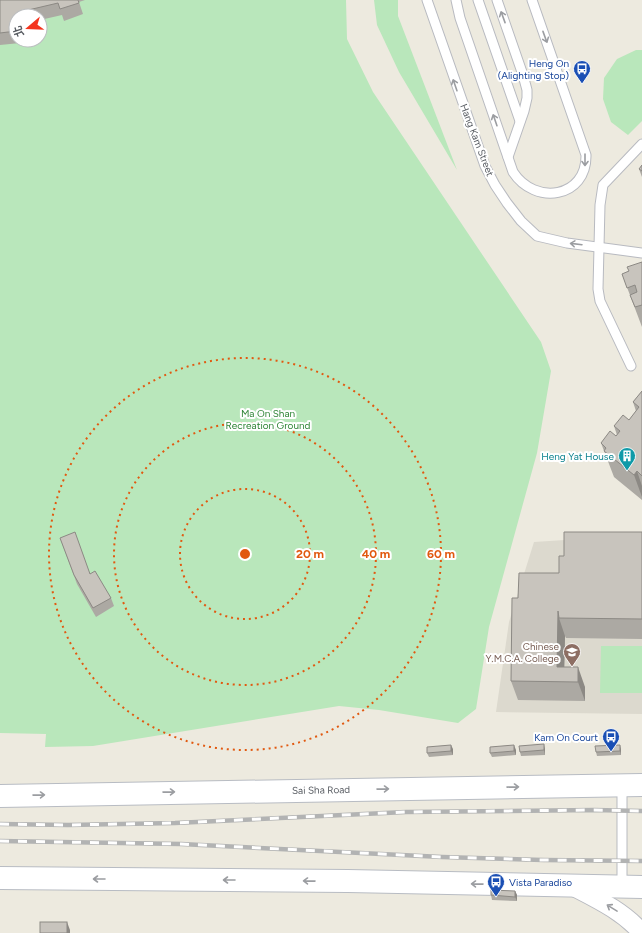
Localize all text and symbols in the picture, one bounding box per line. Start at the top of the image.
north arrow [8,8,48,48]
one-way arrow [498,12,506,24]
text: 北 [11,24,27,38]
one-way arrow [542,30,549,43]
place label: Heng On (Alighting Stop) [498,57,569,82]
bus stop icon: Heng On (Alighting Stop) [572,59,592,84]
one-way arrow [451,79,459,91]
street label: Hang Kam Street [457,102,497,178]
one-way arrow [491,114,498,127]
one-way arrow [581,153,589,166]
one-way arrow [570,240,583,248]
park label: Ma On Shan Recreation Ground [226,407,311,432]
building icon: Heng Yat House [617,446,637,471]
place label: Heng Yat House [541,450,615,463]
centre of rings [238,547,252,561]
text: 20 m [296,547,324,561]
text: 40 m [362,547,390,561]
text: 60 m [427,547,455,561]
place label: Chinese Y.M.C.A. College [486,640,560,665]
school or university icon: Chinese Y.M.C.A. College [562,642,582,667]
bus stop icon: Kam On Court [601,727,621,752]
place label: Kam On Court [534,731,598,744]
street label: Sai Sha Road [292,783,350,797]
one-way arrow [506,783,519,790]
one-way arrow [376,785,389,793]
one-way arrow [162,788,175,796]
one-way arrow [32,791,45,798]
bus stop icon: Vista Paradiso [486,872,506,897]
one-way arrow [93,875,106,883]
one-way arrow [223,876,236,884]
place label: Vista Paradiso [509,876,572,889]
one-way arrow [303,877,316,885]
one-way arrow [471,880,484,888]
one-way arrow [607,904,618,912]

